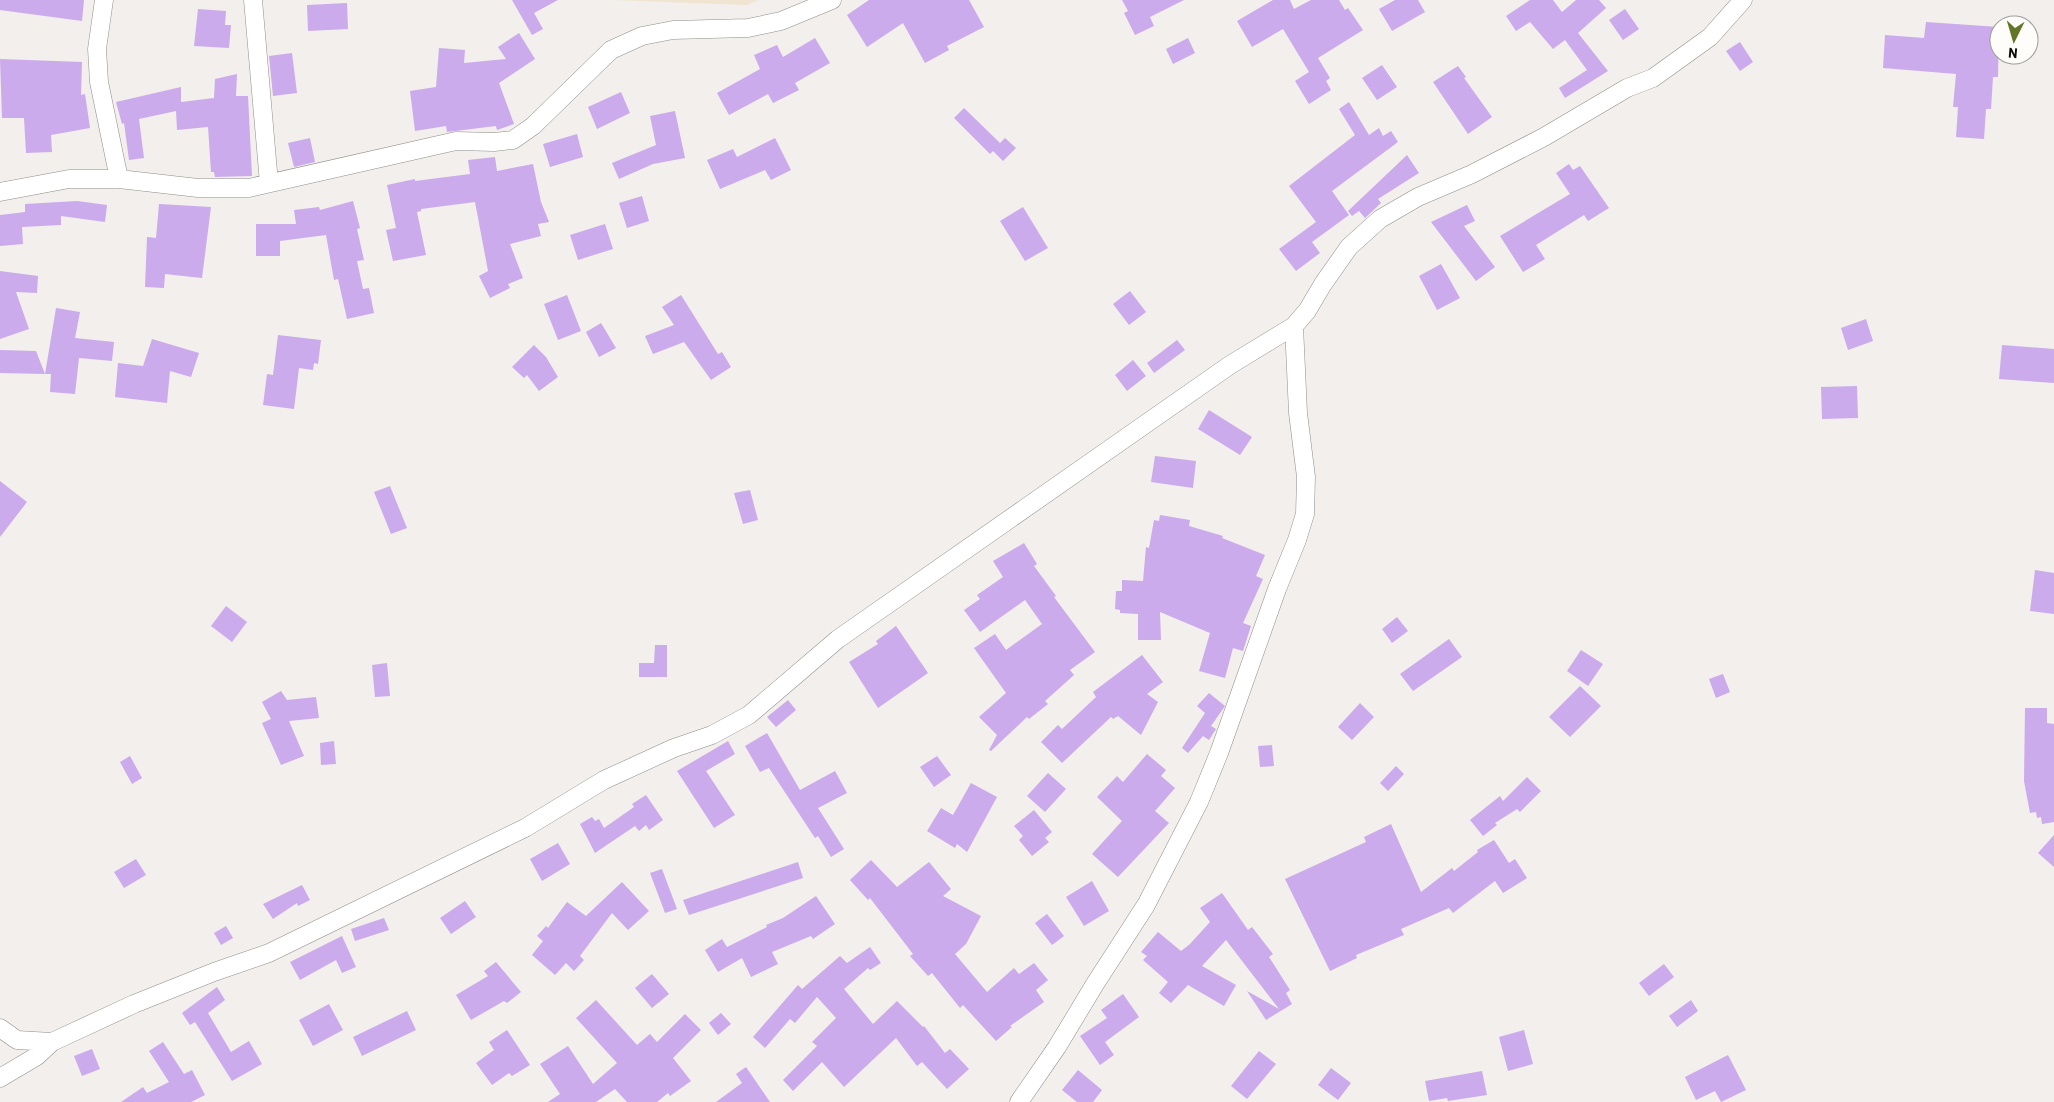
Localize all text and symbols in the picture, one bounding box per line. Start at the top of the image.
north arrow [1989,15,2039,65]
text: N [2007,45,2018,62]

